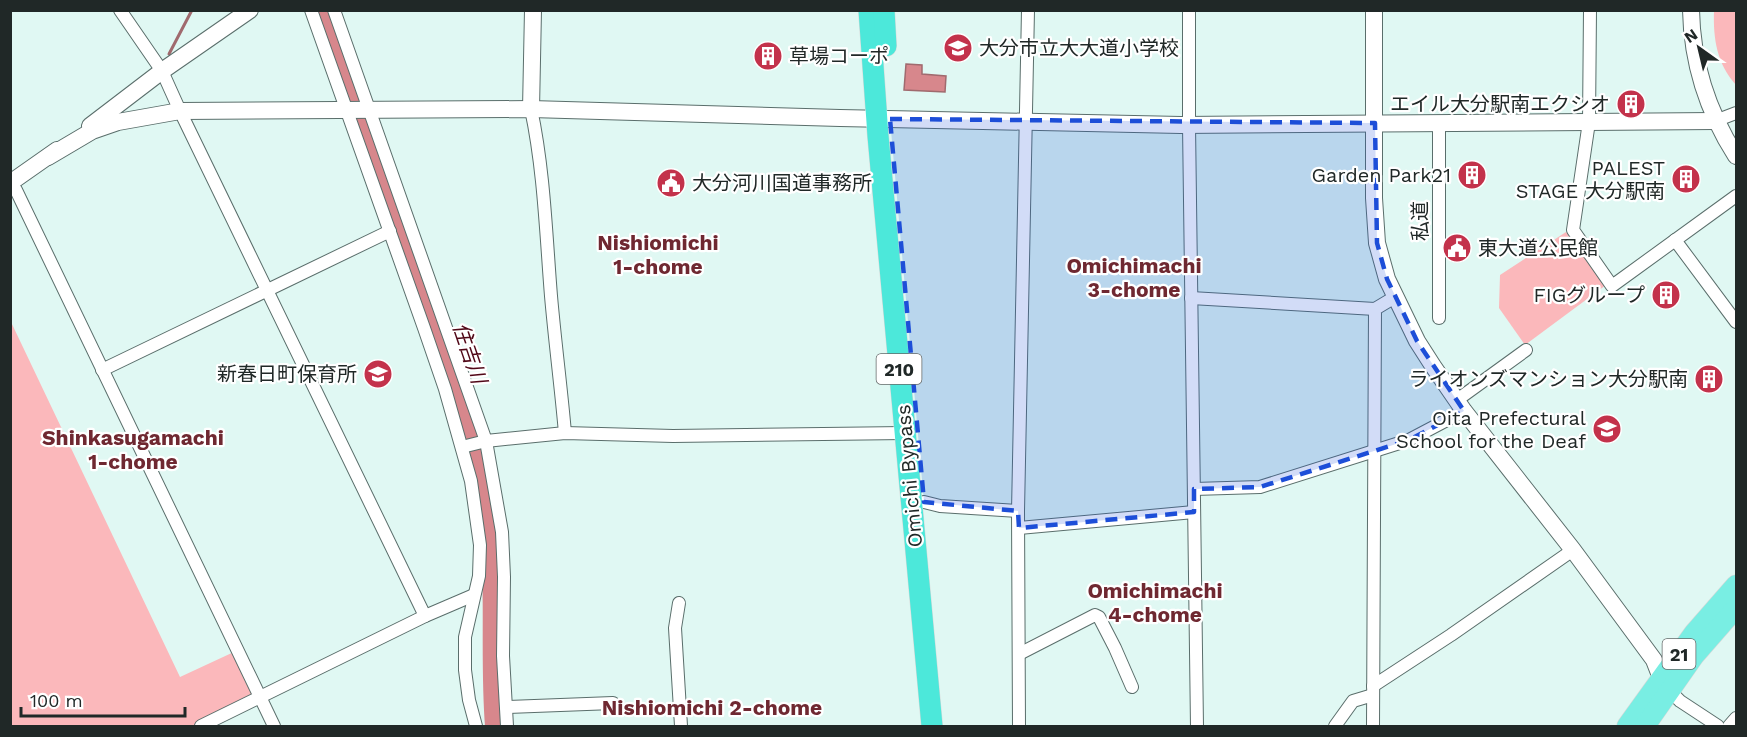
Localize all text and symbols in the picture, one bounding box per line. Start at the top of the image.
north arrow [1669,18,1729,78]
text: N [1681,25,1701,47]
school or university icon: 大分市立大大道小学校 [942,32,974,64]
place label: 大分市立大大道小学校 [979,36,1179,60]
building icon: 草場コーポ [752,40,784,72]
place label: 草場コーポ [789,44,889,68]
building icon: エイル大分駅南エクシオ [1615,88,1647,120]
place label: エイル大分駅南エクシオ [1390,92,1610,116]
place label: PALEST STAGE 大分駅南 [1516,156,1665,203]
building icon: Garden Park21 [1456,159,1488,191]
place label: Garden Park21 [1312,163,1451,187]
building icon: PALEST STAGE 大分駅南 [1670,163,1702,195]
public building icon: 大分河川国道事務所 [655,167,687,199]
place label: 大分河川国道事務所 [692,171,872,195]
street label: 私道 [1408,201,1432,241]
district label: Nishiomichi 1-chome [597,230,719,279]
public building icon: 東大道公民館 [1441,232,1473,264]
place label: 東大道公民館 [1478,236,1598,260]
district label: Omichimachi 3-chome [1066,253,1202,302]
building icon: FIGグループ [1650,279,1682,311]
place label: FIGグループ [1534,283,1645,307]
water label: 住吉川 [448,319,493,389]
road number: 210 [876,354,922,384]
school or university icon: 新春日町保育所 [362,358,394,390]
place label: 新春日町保育所 [217,362,357,386]
building icon: ライオンズマンション大分駅南 [1693,363,1725,395]
place label: ライオンズマンション大分駅南 [1408,367,1688,391]
street label: Omichi Bypass [891,404,927,548]
place label: Oita Prefectural School for the Deaf [1396,406,1586,453]
school or university icon: Oita Prefectural School for the Deaf [1591,413,1623,445]
district label: Shinkasugamachi 1-chome [42,425,224,474]
district label: Omichimachi 4-chome [1087,578,1223,627]
road number: 21 [1662,639,1696,669]
scale bar [21,680,184,718]
text: 100 m [30,690,83,711]
district label: Nishiomichi 2-chome [602,695,822,720]

